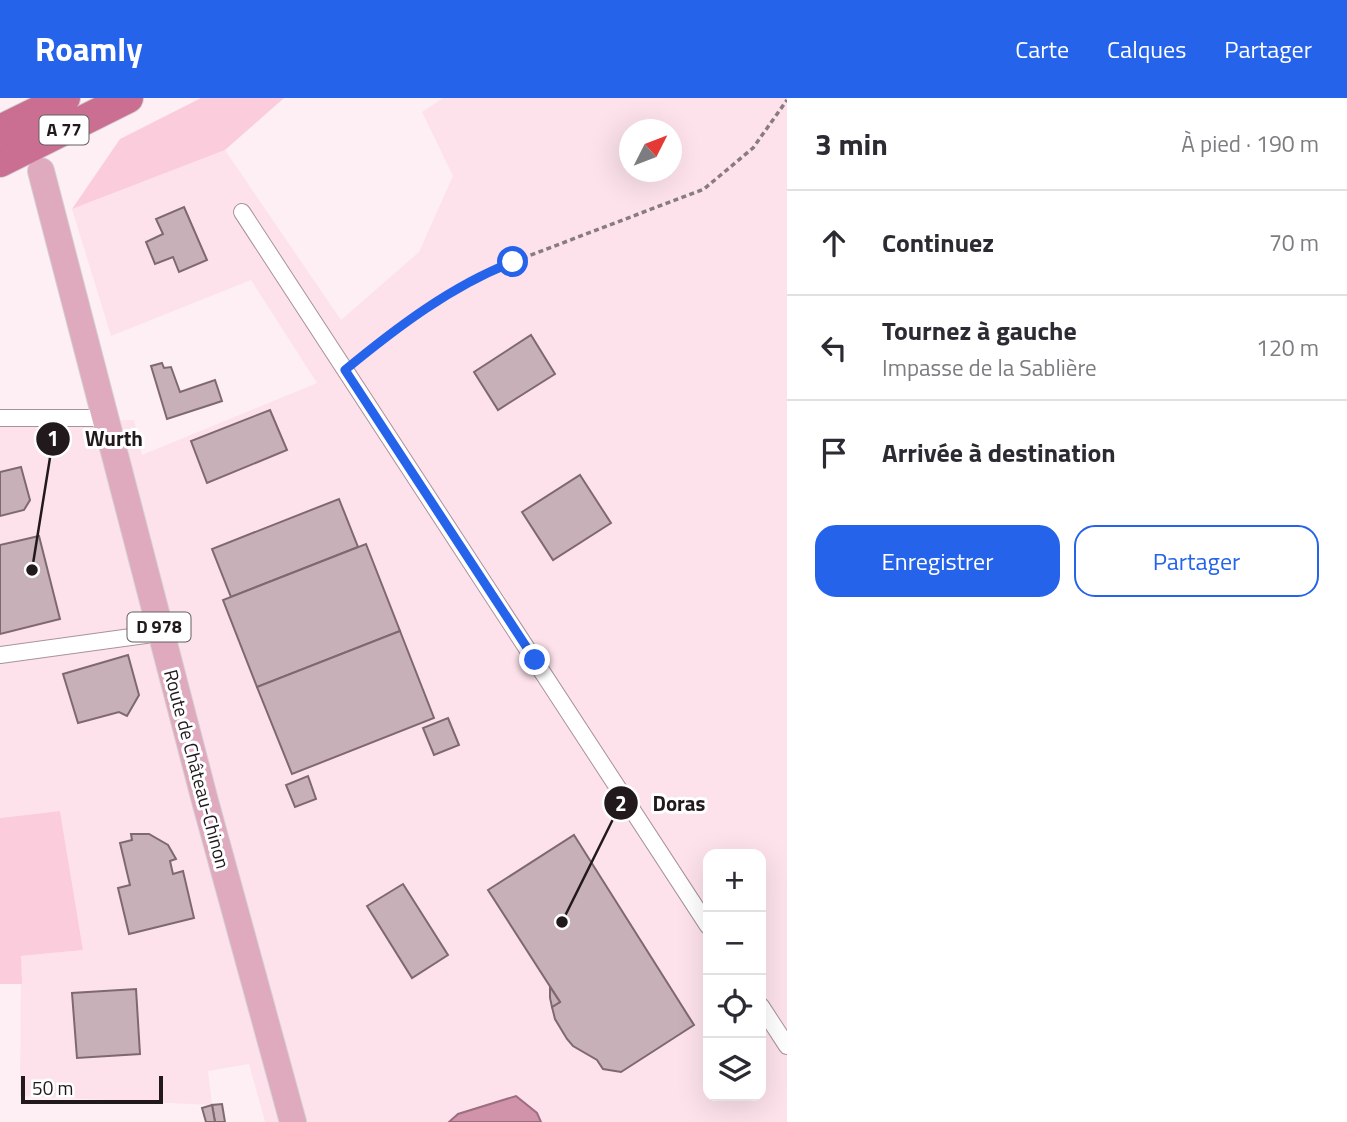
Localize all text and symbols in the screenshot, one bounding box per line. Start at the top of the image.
text: Roamly [35,24,143,74]
text: Carte [1015,31,1069,67]
text: Calques [1107,31,1186,67]
text: Partager [1224,31,1312,67]
road number: A 77 [40,115,88,144]
north arrow [619,119,682,182]
text: 3 min [815,121,888,167]
text: À pied · 190 m [1181,126,1319,161]
text: Continuez [882,223,994,262]
icon: ahead [815,224,853,262]
text: 70 m [1269,225,1319,260]
route start [497,246,528,277]
text: Tournez à gauche [882,311,1077,350]
icon: left [815,329,853,367]
text: 120 m [1256,330,1319,365]
text: Impasse de la Sablière [882,350,1097,385]
callout: Wurth [36,418,157,460]
text: 1 [47,422,59,454]
text: Wurth [85,422,143,454]
text: Arrivée à destination [882,433,1116,472]
icon: arrive [815,434,853,472]
button: Enregistrer [815,525,1060,597]
button: Partager [1074,525,1319,597]
road number: D 978 [128,612,190,642]
route end [519,644,550,675]
street label: Route de Château-Chinon [157,666,238,872]
callout: Doras [604,782,720,824]
text: 2 [615,787,627,819]
text: Doras [652,787,706,819]
map controls [703,849,766,1101]
button: + [703,849,766,912]
button: − [703,912,766,975]
button: locate [703,975,766,1038]
button: layers [703,1038,766,1101]
scale bar [21,1073,163,1105]
text: 50 m [32,1073,73,1102]

